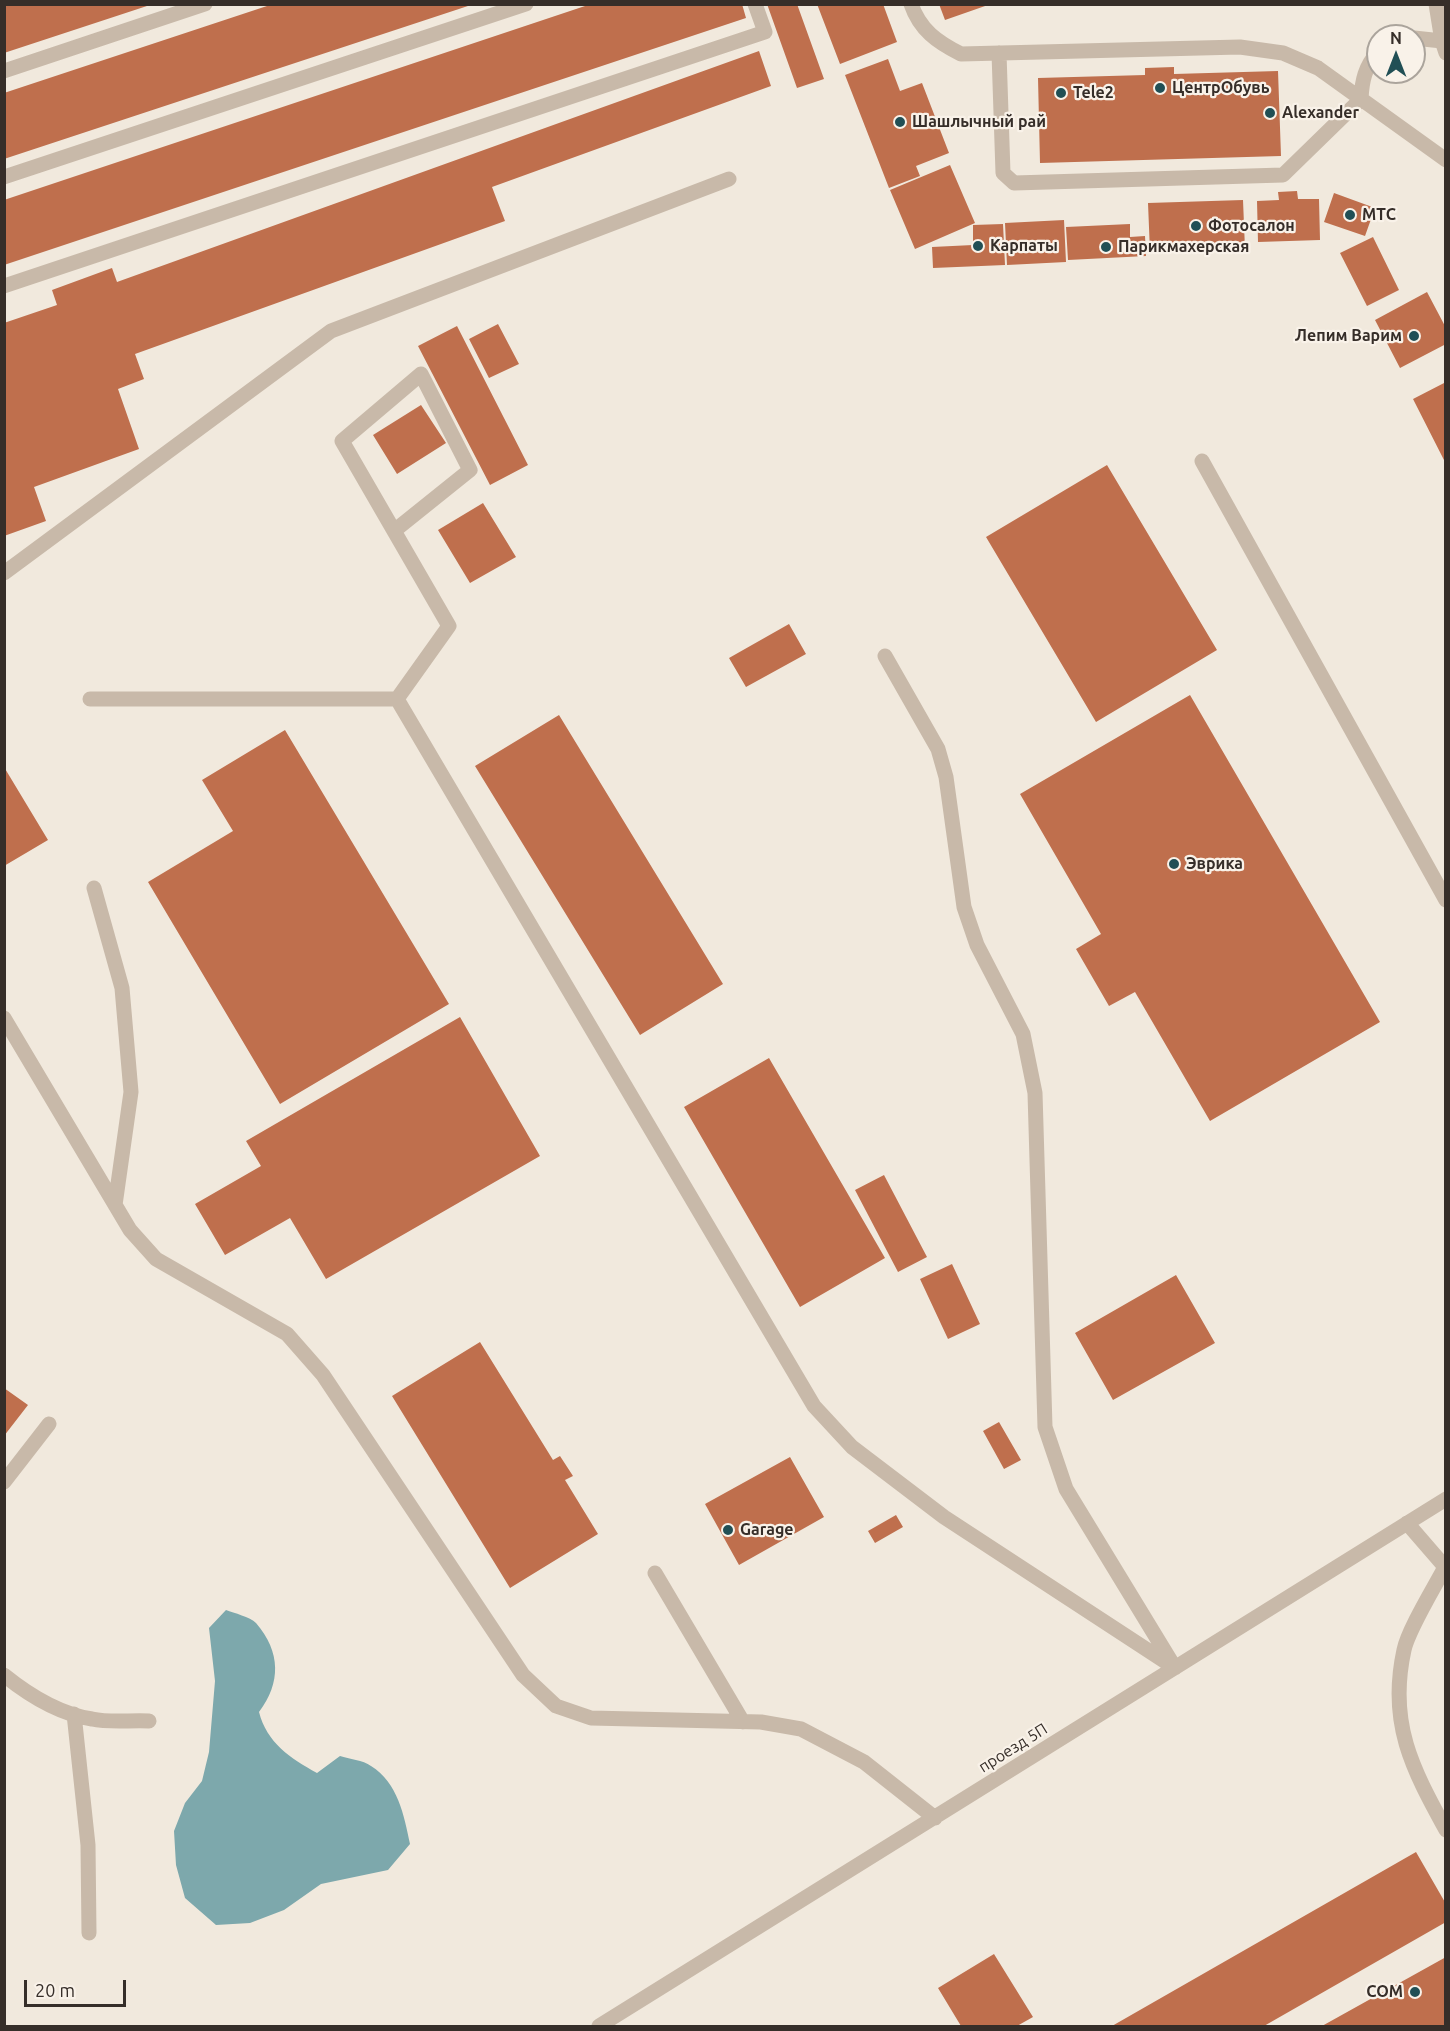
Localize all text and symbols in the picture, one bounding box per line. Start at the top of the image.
north arrow [1366,24,1426,84]
text: N [1390,29,1402,47]
place label: ЦентрОбувь [1172,78,1270,98]
marker: ЦентрОбувь [1153,81,1167,95]
place label: Tele2 [1073,83,1114,103]
marker: Tele2 [1054,86,1068,100]
place label: Alexander [1282,103,1359,123]
marker: Alexander [1263,106,1277,120]
place label: Шашлычный рай [912,112,1046,132]
marker: Шашлычный рай [893,115,907,129]
place label: МТС [1362,205,1396,225]
marker: МТС [1343,208,1357,222]
place label: Фотосалон [1208,216,1295,236]
marker: Фотосалон [1189,219,1203,233]
place label: Карпаты [990,236,1058,256]
place label: Парикмахерская [1118,237,1249,257]
marker: Карпаты [971,239,985,253]
marker: Парикмахерская [1099,240,1113,254]
place label: Лепим Варим [1295,326,1402,346]
marker: Лепим Варим [1407,329,1421,343]
place label: Эврика [1186,854,1243,874]
marker: Эврика [1167,857,1181,871]
place label: Garage [740,1520,794,1540]
marker: Garage [721,1523,735,1537]
street label: проезд 5П [975,1719,1051,1777]
scale bar [27,1968,129,2006]
text: 20 m [35,1980,75,2000]
place label: СОМ [1366,1982,1403,2002]
marker: СОМ [1408,1985,1422,1999]

